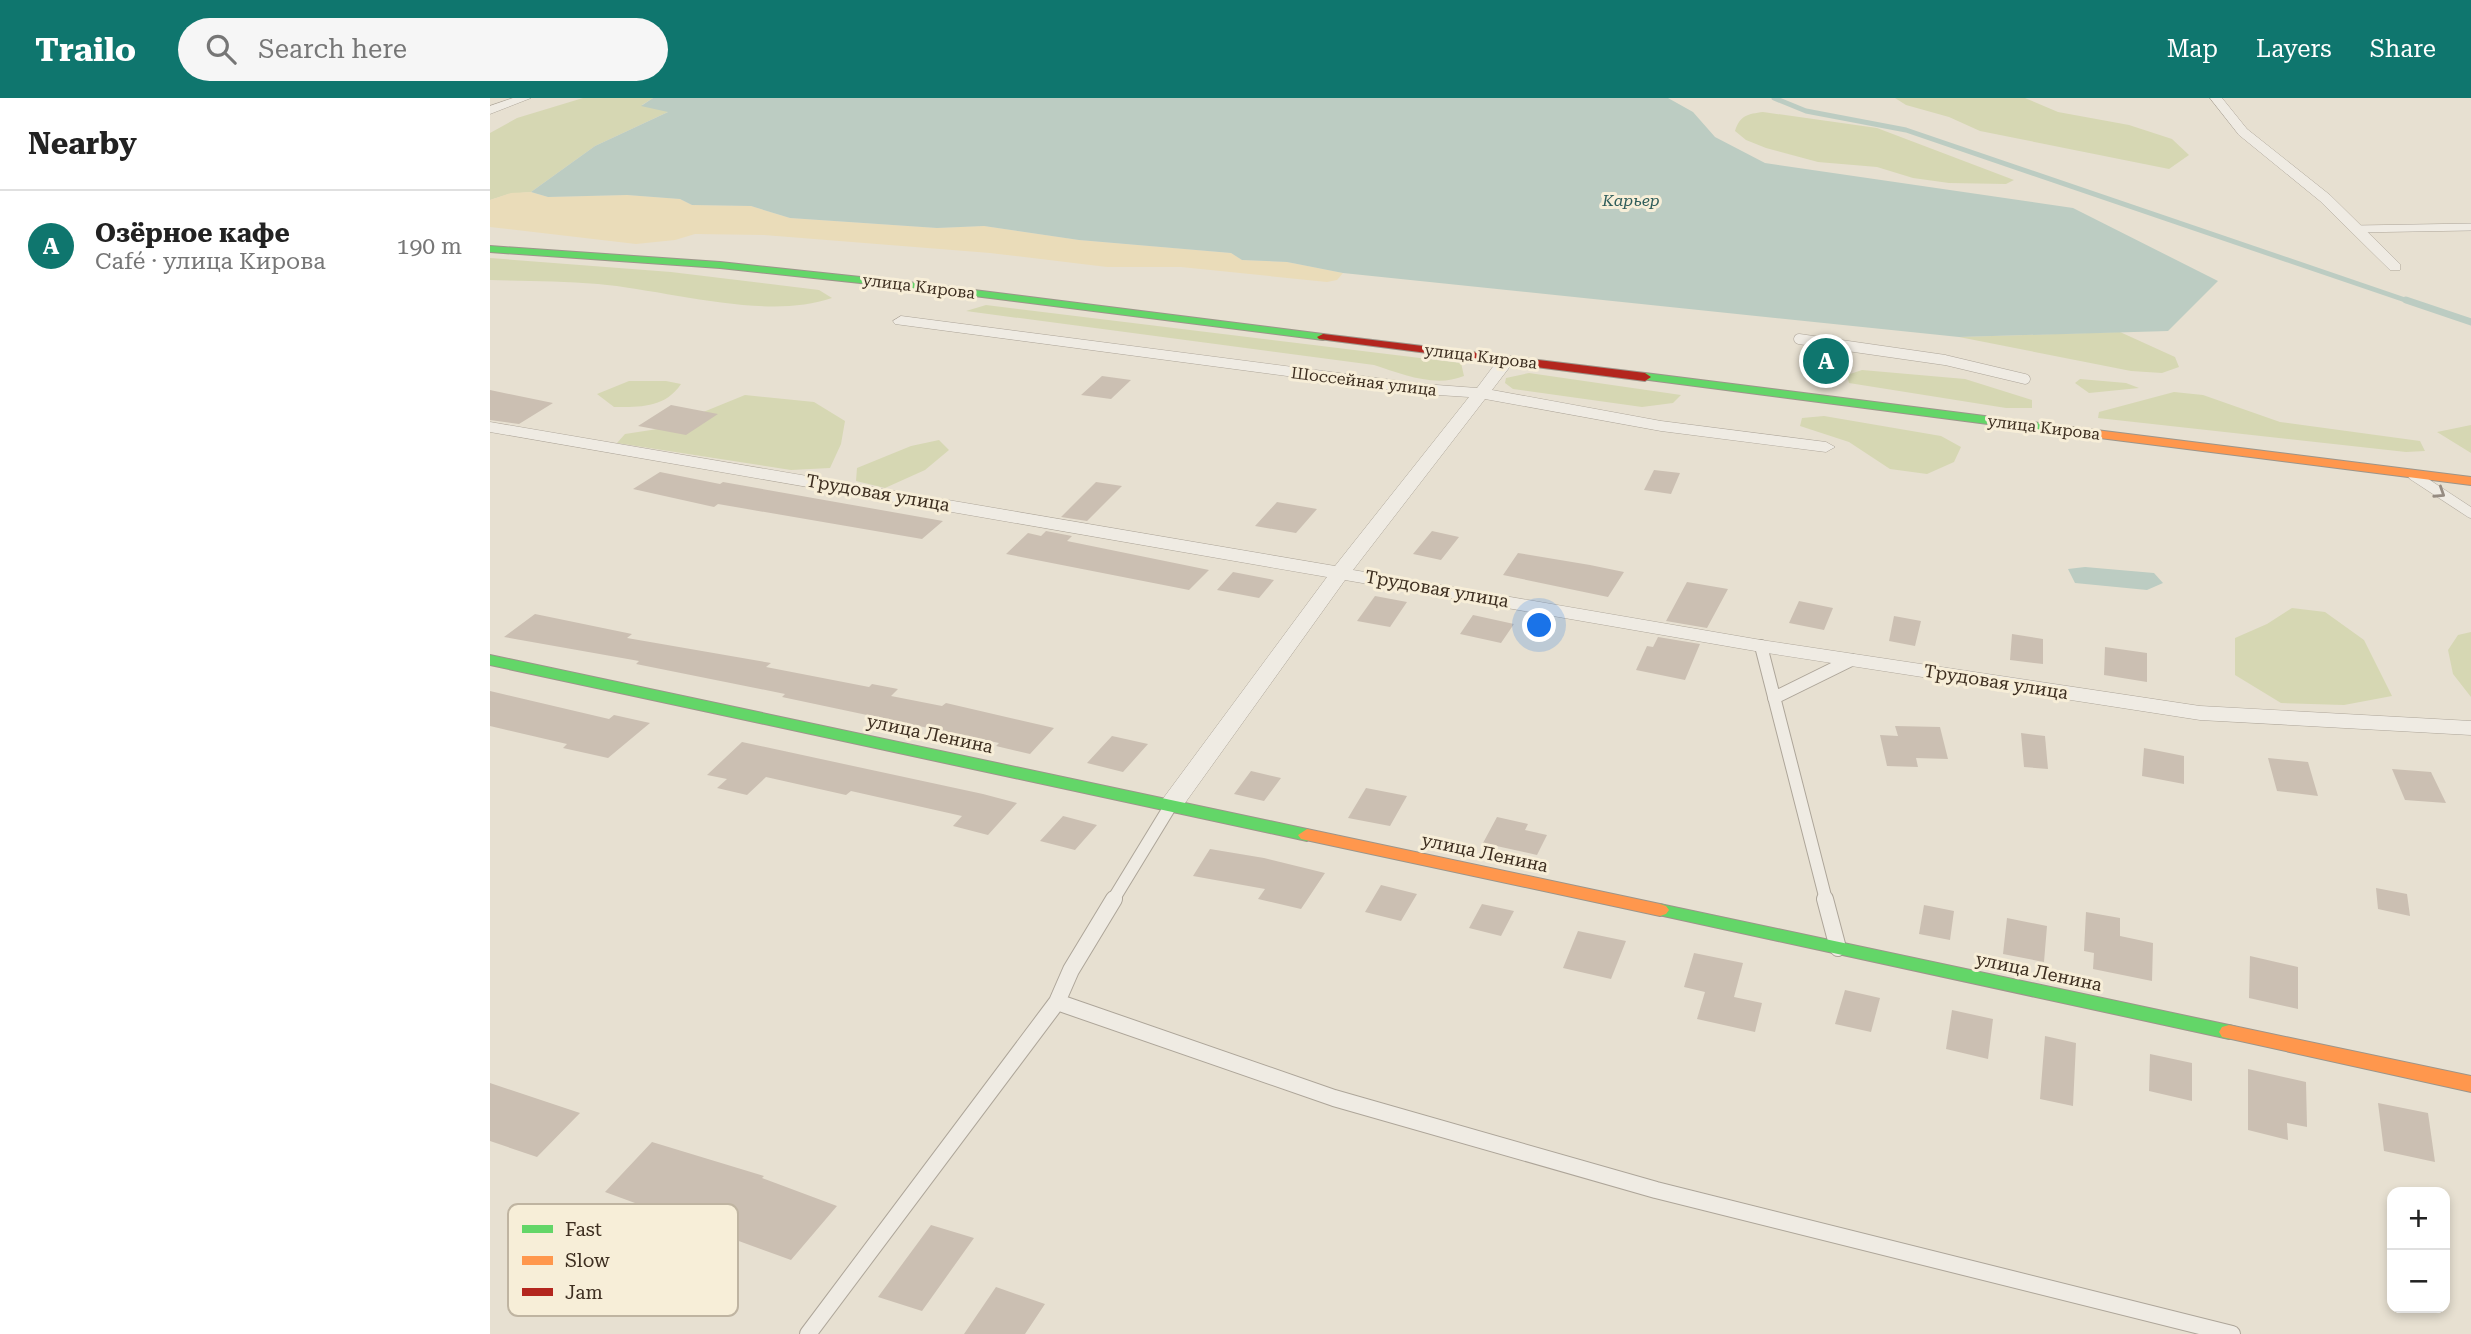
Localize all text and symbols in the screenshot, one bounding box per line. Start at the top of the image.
search box [178,18,668,81]
text: Trailo [35,30,136,69]
icon: search [202,30,240,68]
text: Search here [258,34,407,64]
text: Map [2167,35,2218,63]
text: Layers [2256,35,2332,63]
text: Share [2370,35,2436,63]
text: Nearby [28,126,137,161]
water label: Карьер [1601,191,1660,210]
text: Озёрное кафе [95,218,290,248]
text: A [43,233,59,260]
text: 190 m [397,233,462,260]
text: Café · улица Кирова [95,248,326,275]
street label: улица Кирова [862,270,977,303]
pin: A [1803,335,1849,387]
street label: улица Кирова [1424,340,1539,373]
street label: Шоссейная улица [1290,363,1438,400]
street label: улица Кирова [1987,411,2102,444]
street label: Трудовая улица [805,470,952,516]
one-way arrow [2433,484,2446,497]
street label: Трудовая улица [1364,566,1511,612]
your location [1522,608,1556,642]
street label: Трудовая улица [1922,660,2070,703]
street label: улица Ленина [865,710,995,757]
street label: улица Ленина [1420,829,1550,876]
street label: улица Ленина [1974,948,2104,995]
map controls [2387,1187,2450,1313]
button: + [2387,1187,2450,1250]
legend [508,1204,738,1316]
text: Fast [565,1218,602,1241]
text: Slow [565,1249,610,1272]
button: − [2387,1250,2450,1313]
text: Jam [565,1281,603,1304]

